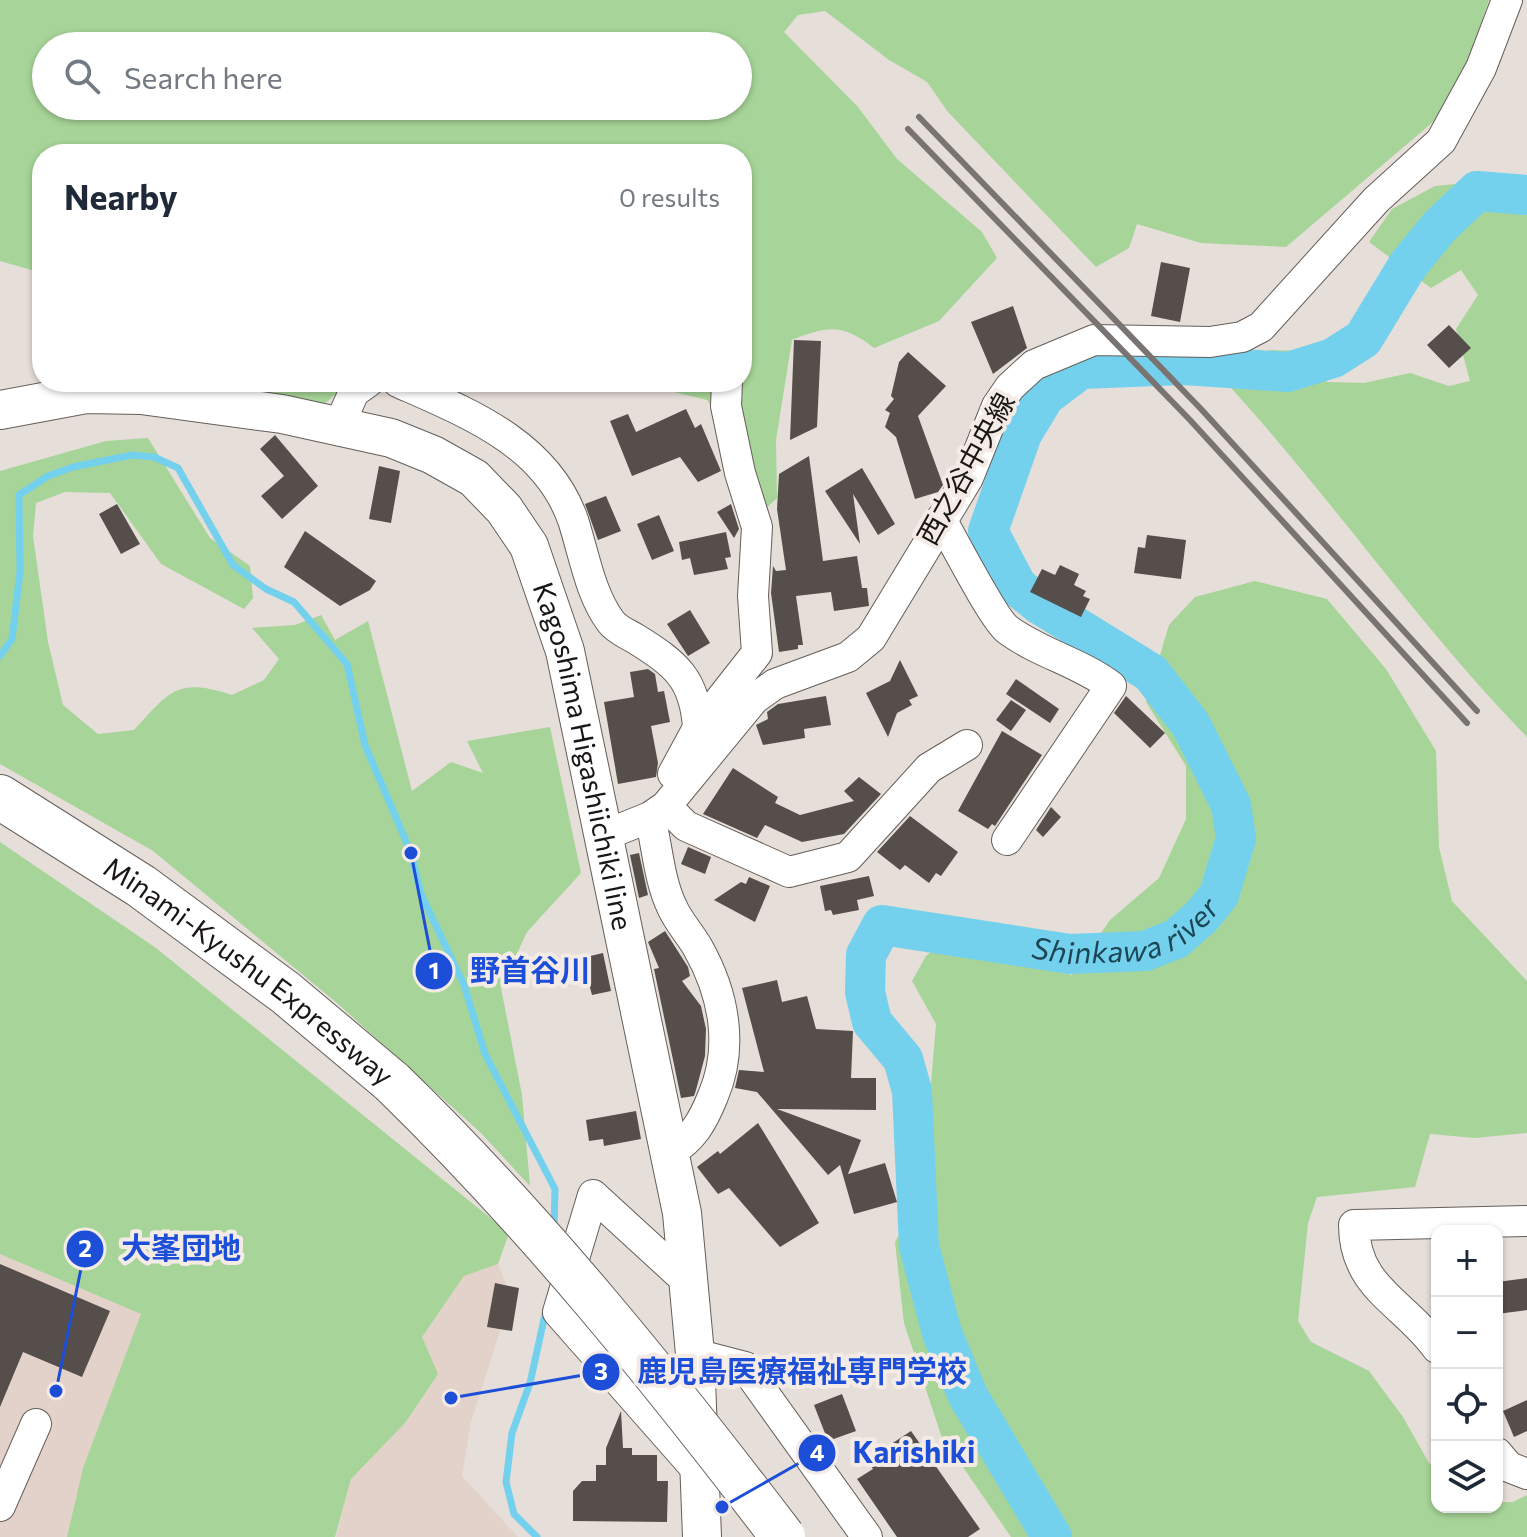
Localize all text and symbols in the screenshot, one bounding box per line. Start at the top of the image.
search box [32,32,752,120]
icon: search [60,54,104,98]
text: Search here [124,58,283,95]
text: Nearby [64,175,178,217]
text: 0 results [619,181,720,212]
street label: 西之谷中央線 [910,387,1021,550]
street label: Kagoshima Higashiichiki line [527,577,641,933]
street label: Minami-Kyushu Expressway [98,849,401,1092]
water label: Shinkawa river [1030,888,1226,970]
callout: 野首谷川 [414,944,606,998]
text: 野首谷川 [470,950,590,987]
text: 1 [429,955,439,984]
callout: 大峯団地 [65,1222,257,1276]
map controls [1431,1225,1503,1513]
button: + [1431,1225,1503,1297]
text: 大峯団地 [121,1228,241,1265]
text: 2 [78,1233,92,1262]
button: − [1431,1297,1503,1369]
callout: 鹿児島医療福祉専門学校 [581,1345,983,1399]
text: 鹿児島医療福祉専門学校 [637,1351,967,1388]
text: 3 [594,1356,608,1385]
button: locate [1431,1369,1503,1441]
callout: Karishiki [797,1426,992,1480]
text: Karishiki [853,1432,975,1469]
text: 4 [810,1437,825,1466]
button: layers [1431,1441,1503,1513]

